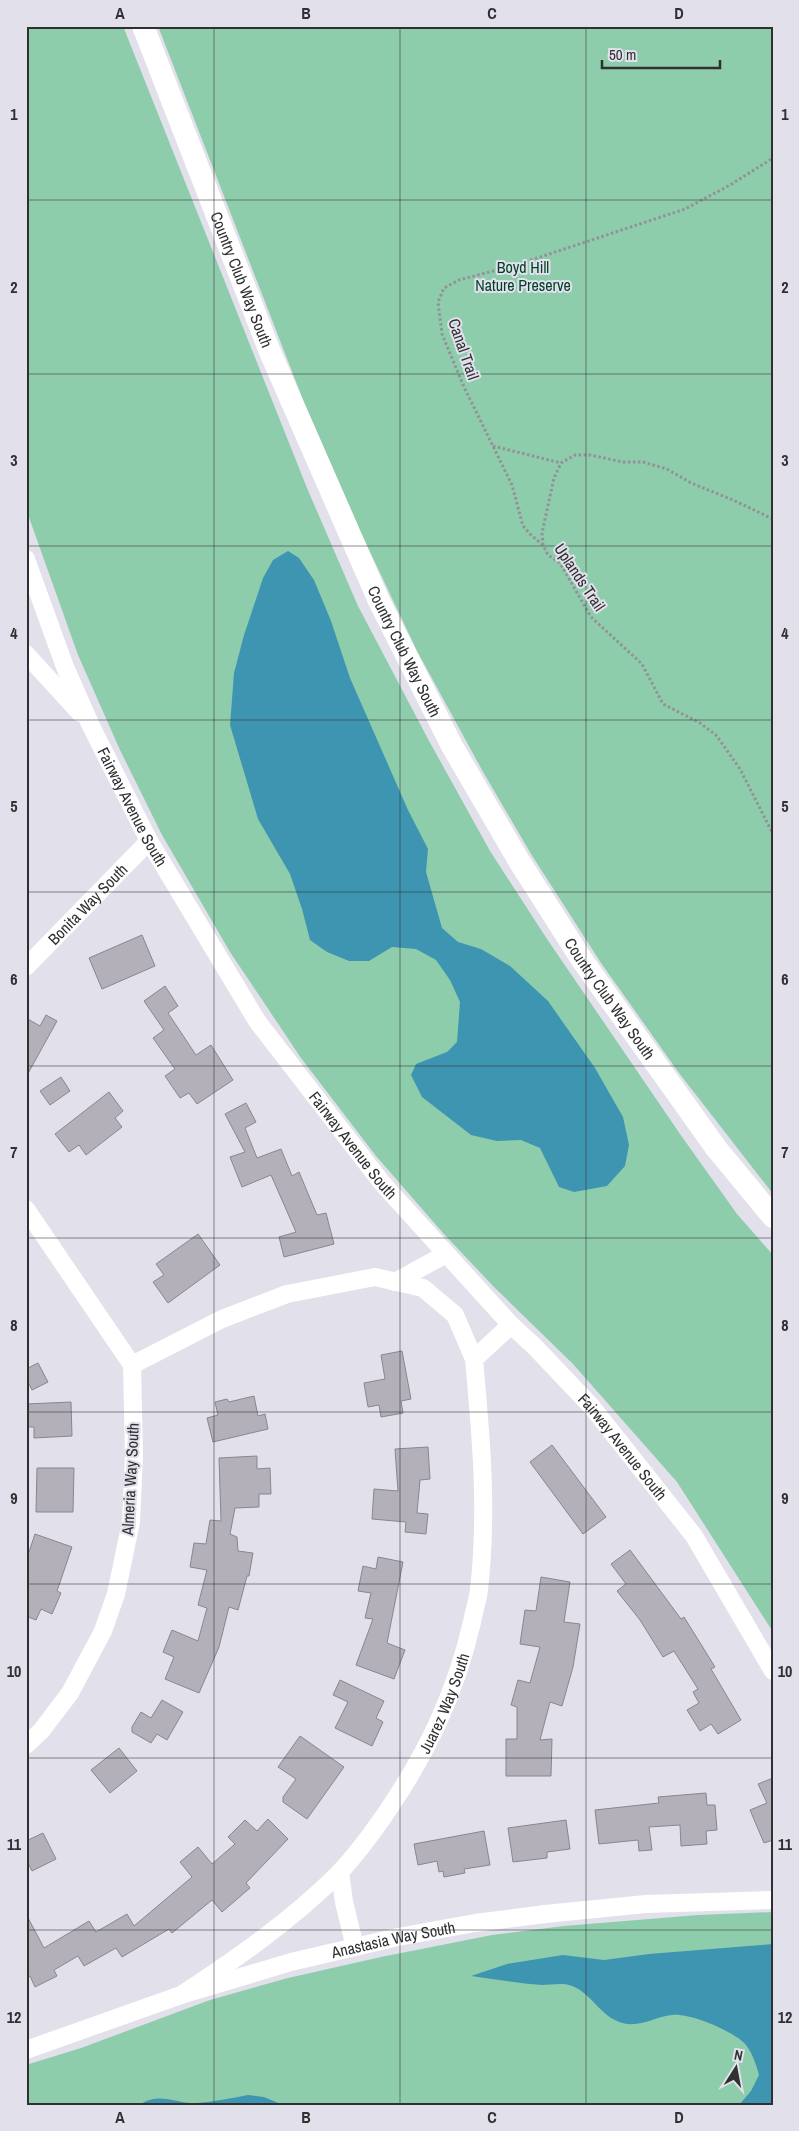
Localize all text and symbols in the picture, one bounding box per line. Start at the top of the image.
text: A [115,2,125,24]
text: B [301,2,311,24]
text: C [487,2,497,24]
text: D [674,2,684,24]
scale bar [602,38,719,70]
text: 50 m [609,44,636,65]
text: 1 [10,103,18,125]
text: 1 [781,103,789,125]
street label: Country Club Way South [205,208,278,351]
park label: Boyd Hill Nature Preserve [475,256,571,296]
text: 2 [10,276,18,298]
text: 2 [781,276,789,298]
street label: Canal Trail [443,315,485,383]
text: 3 [10,449,18,471]
text: 3 [781,449,789,471]
street label: Uplands Trail [549,539,611,615]
street label: Country Club Way South [363,582,447,721]
text: 4 [10,622,18,644]
text: 4 [781,622,789,644]
street label: Fairway Avenue South [92,743,173,870]
text: 5 [10,795,18,817]
text: 5 [781,795,789,817]
street label: Bonita Way South [43,859,132,949]
street label: Country Club Way South [560,933,660,1064]
text: 6 [10,968,18,990]
text: 6 [781,968,789,990]
street label: Fairway Avenue South [304,1087,402,1204]
text: 7 [10,1141,18,1163]
text: 7 [781,1141,789,1163]
text: 8 [10,1314,18,1336]
text: 8 [781,1314,789,1336]
street label: Fairway Avenue South [573,1388,672,1505]
street label: Almeria Way South [116,1422,144,1537]
text: 9 [10,1487,18,1509]
text: 9 [781,1487,789,1509]
street label: Juarez Way South [413,1650,474,1757]
text: 10 [7,1660,21,1682]
text: 10 [778,1660,792,1682]
text: 11 [7,1833,22,1855]
text: 11 [778,1833,793,1855]
street label: Anastasia Way South [328,1916,457,1963]
text: 12 [7,2006,21,2028]
text: 12 [778,2006,792,2028]
north arrow [712,2044,762,2094]
text: N [733,2046,744,2065]
text: A [115,2106,125,2128]
text: B [301,2106,311,2128]
text: C [487,2106,497,2128]
text: D [674,2106,684,2128]

